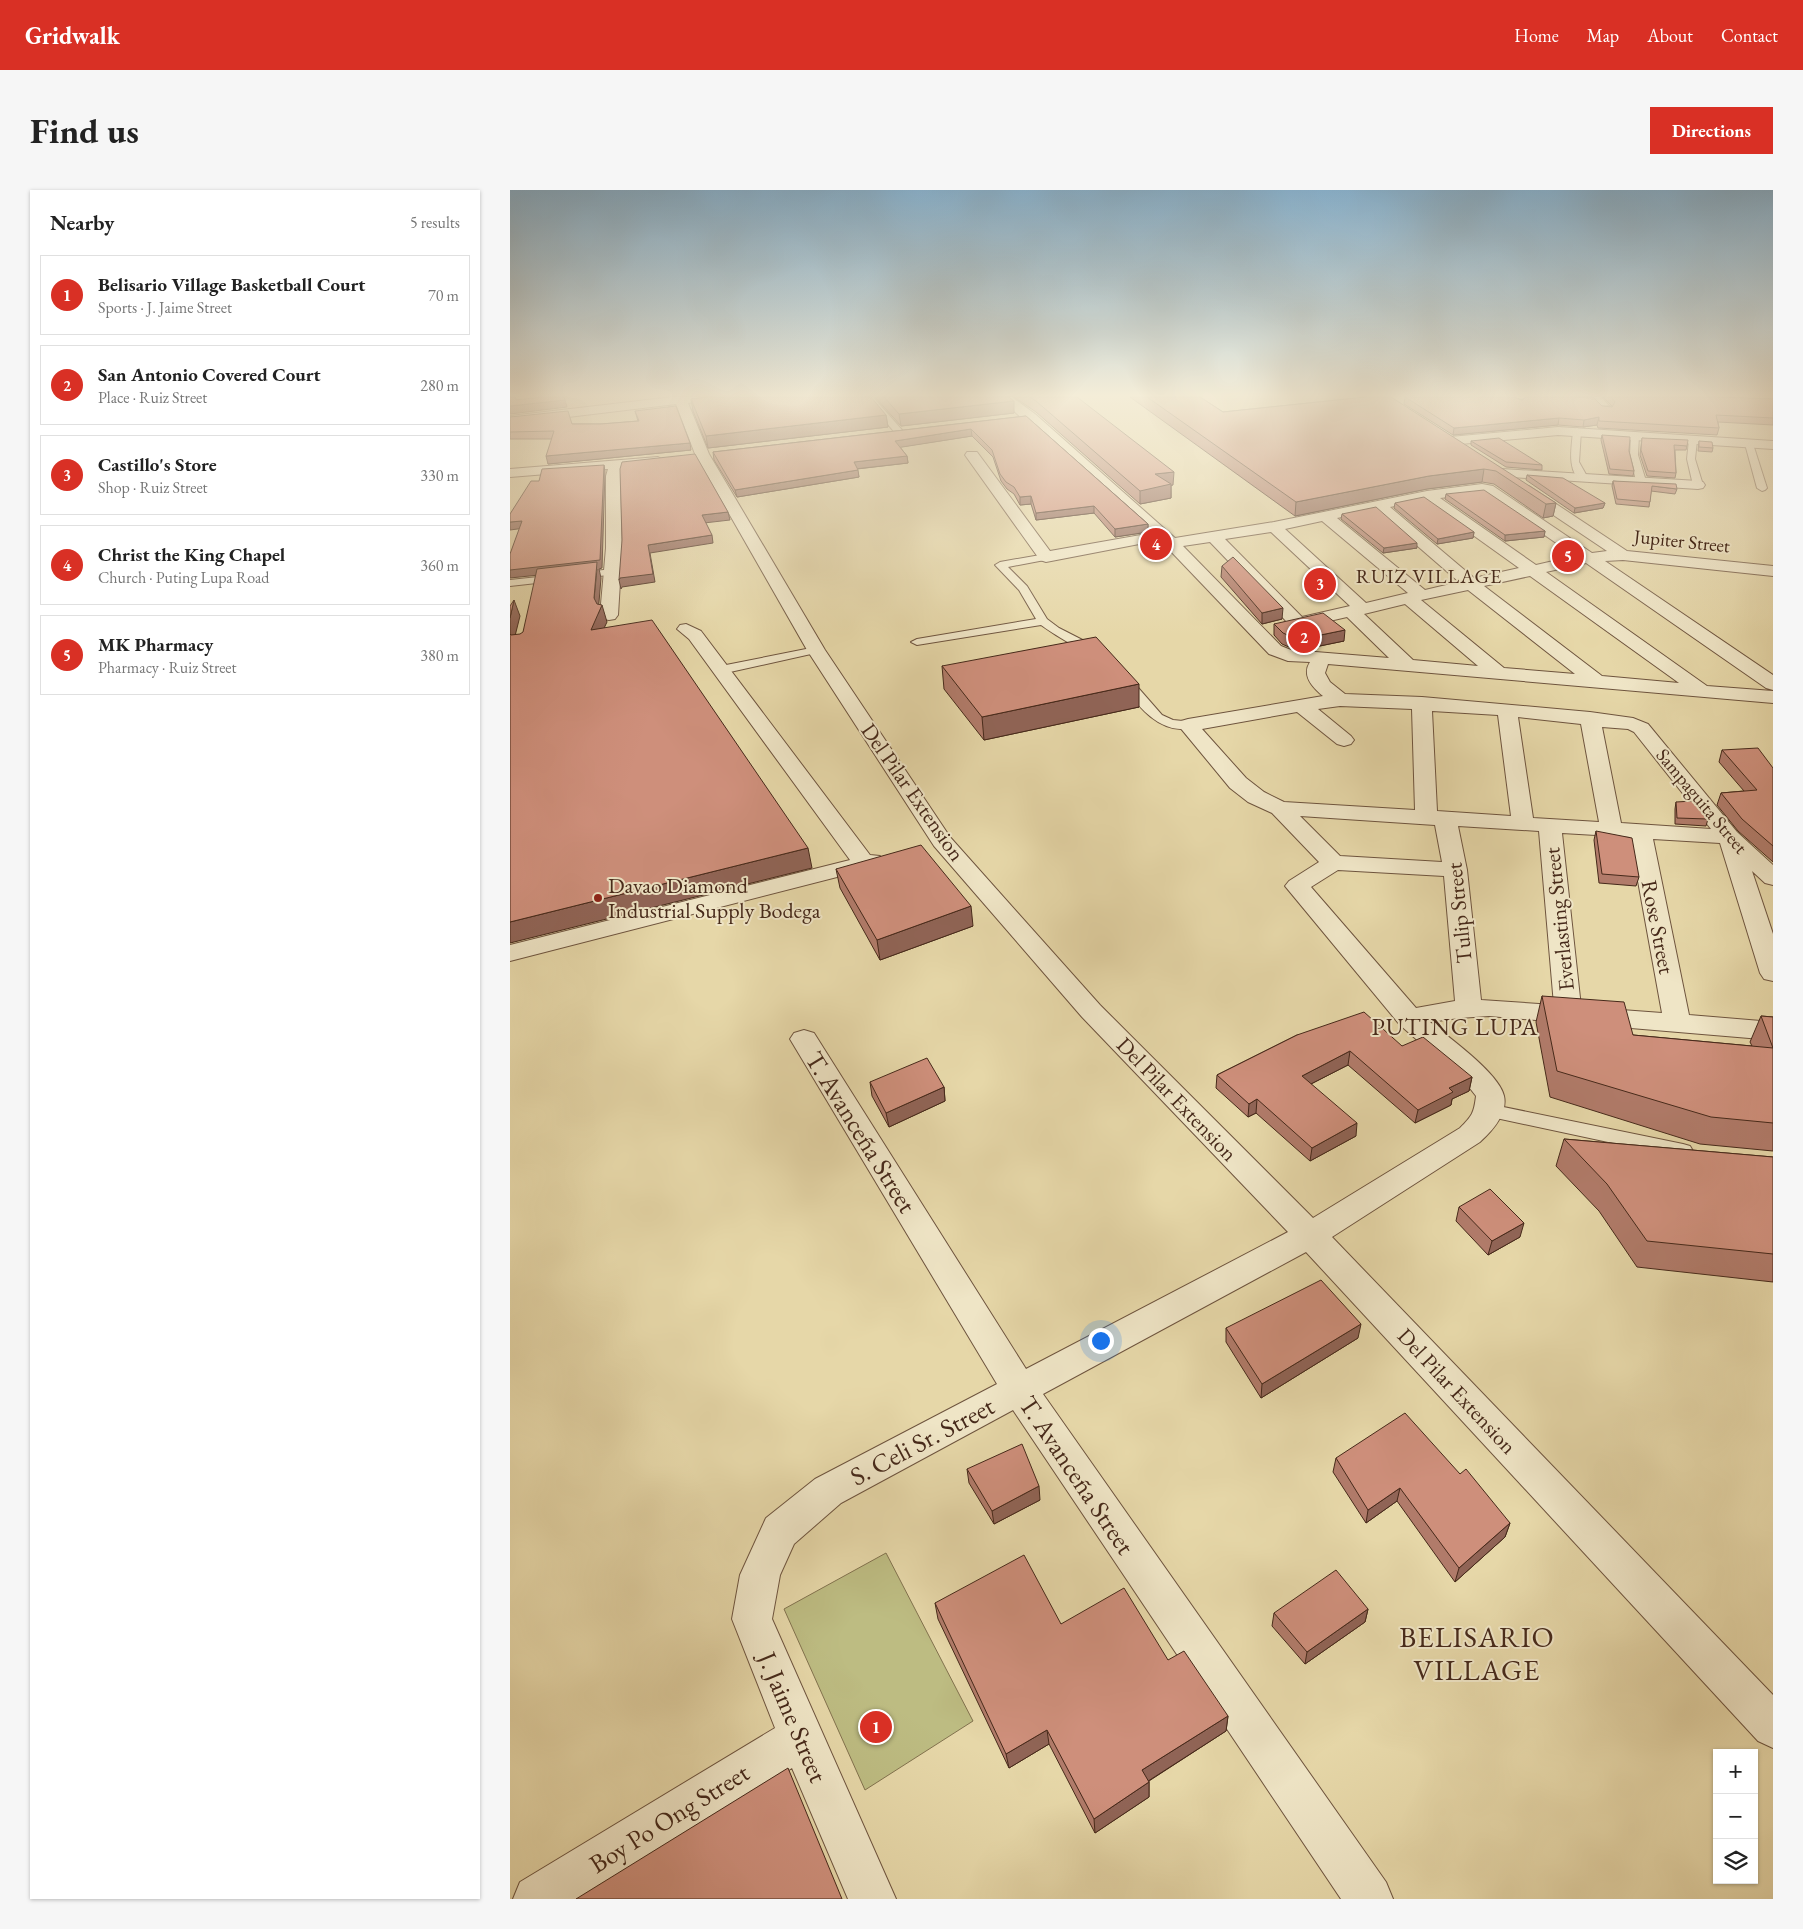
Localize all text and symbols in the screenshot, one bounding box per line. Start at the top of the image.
text: Gridwalk [25,20,120,51]
text: Home [1514,24,1559,47]
text: Map [1587,24,1619,47]
text: About [1647,24,1693,47]
text: Contact [1721,24,1778,47]
button: Directions [1650,107,1773,154]
text: Find us [30,108,139,153]
text: Nearby [50,209,114,236]
text: 5 results [410,212,460,233]
text: Belisario Village Basketball Court [98,272,365,297]
text: 1 [63,285,71,306]
text: 70 m [428,285,459,306]
text: Sports · J. Jaime Street [98,297,232,318]
text: San Antonio Covered Court [98,362,321,387]
text: 2 [63,375,71,396]
text: 280 m [420,375,459,396]
text: Place · Ruiz Street [98,387,207,408]
text: Castillo's Store [98,452,217,477]
text: 3 [63,465,71,486]
text: 330 m [420,465,459,486]
text: Shop · Ruiz Street [98,477,208,498]
street label: Jupiter Street [1631,523,1731,558]
pin: 4 [1140,525,1172,563]
pin: 5 [1552,537,1584,575]
text: Christ the King Chapel [98,542,285,567]
text: 4 [63,555,71,576]
text: 360 m [420,555,459,576]
district label: RUIZ VILLAGE [1356,563,1502,589]
pin: 3 [1304,565,1336,603]
text: Church · Puting Lupa Road [98,567,269,588]
pin: 2 [1288,618,1320,656]
text: MK Pharmacy [98,632,213,657]
text: 5 [63,645,71,666]
text: 380 m [420,645,459,666]
text: Pharmacy · Ruiz Street [98,657,237,678]
street label: Del Pilar Extension [855,717,972,867]
street label: Sampaguita Street [1651,743,1753,859]
street label: Everlasting Street [1537,846,1581,992]
street label: Tulip Street [1439,861,1479,965]
place label: Davao Diamond Industrial Supply Bodega [608,871,821,925]
street label: Rose Street [1635,878,1681,976]
marker: Davao Diamond Industrial Supply Bodega [592,892,604,904]
district label: PUTING LUPA [1372,1011,1538,1042]
street label: Del Pilar Extension [1110,1031,1244,1168]
street label: T. Avanceña Street [798,1045,924,1219]
street label: Del Pilar Extension [1391,1322,1523,1460]
your location [1088,1328,1114,1354]
street label: S. Celi Sr. Street [844,1389,1000,1493]
street label: T. Avanceña Street [1011,1389,1143,1561]
district label: BELISARIO VILLAGE [1399,1618,1555,1689]
street label: J. Jaime Street [750,1645,836,1787]
pin: 1 [860,1708,892,1746]
map controls [1713,1749,1758,1884]
button: + [1713,1749,1758,1794]
street label: Boy Po Ong Street [583,1755,755,1881]
button: − [1713,1794,1758,1839]
button: layers [1713,1839,1758,1884]

